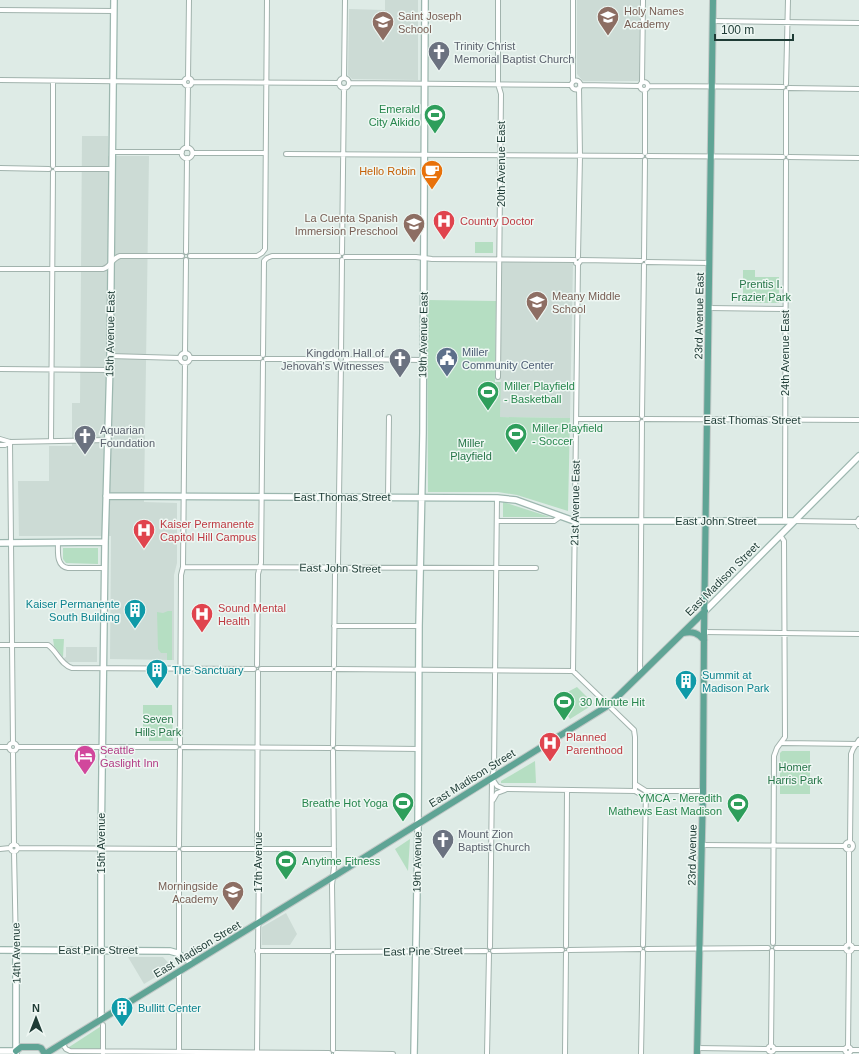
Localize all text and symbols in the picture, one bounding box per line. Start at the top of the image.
school or university icon: Holy Names Academy [595,4,621,37]
place label: Holy Names Academy [624,5,684,30]
school or university icon: Saint Joseph School [370,9,396,42]
place label: Saint Joseph School [398,10,462,35]
scale bar [715,16,793,42]
text: 100 m [721,23,754,37]
church icon: Trinity Christ Memorial Baptist Church [426,39,452,72]
place label: Trinity Christ Memorial Baptist Church [454,40,574,65]
sports icon: Emerald City Aikido [422,102,448,135]
place label: Emerald City Aikido [369,103,420,128]
street label: 20th Avenue East [495,121,507,207]
cafe icon: Hello Robin [419,158,445,191]
place label: Hello Robin [359,165,416,177]
hospital icon: Country Doctor [431,208,457,241]
school or university icon: La Cuenta Spanish Immersion Preschool [401,211,427,244]
place label: La Cuenta Spanish Immersion Preschool [295,212,398,237]
place label: Country Doctor [460,215,534,227]
street label: 23rd Avenue East [692,273,706,359]
park label: Prentis I. Frazier Park [731,278,791,303]
school or university icon: Meany Middle School [524,289,550,322]
place label: Meany Middle School [552,290,620,315]
street label: 15th Avenue East [103,291,117,377]
street label: 19th Avenue East [416,292,430,378]
street label: 24th Avenue East [779,310,791,396]
public building icon: Miller Community Center [434,345,460,378]
church icon: Kingdom Hall of Jehovah's Witnesses [387,346,413,379]
place label: Miller Community Center [462,346,554,371]
place label: Kingdom Hall of Jehovah's Witnesses [281,347,385,372]
sports icon: Miller Playfield - Basketball [475,379,501,412]
place label: Miller Playfield - Basketball [504,380,575,405]
street label: East Thomas Street [703,414,801,426]
sports icon: Miller Playfield - Soccer [503,421,529,454]
place label: Miller Playfield - Soccer [532,422,603,447]
church icon: Aquarian Foundation [72,423,98,456]
place label: Aquarian Foundation [100,424,155,449]
park label: Miller Playfield [450,437,492,462]
street label: 21st Avenue East [568,460,582,546]
street label: East Thomas Street [293,491,391,503]
street label: East John Street [675,515,757,527]
hospital icon: Kaiser Permanente Capitol Hill Campus [131,517,157,550]
place label: Kaiser Permanente Capitol Hill Campus [160,518,257,543]
street label: East Madison Street [683,540,761,618]
street label: East John Street [299,561,381,575]
building icon: Kaiser Permanente South Building [122,597,148,630]
place label: Kaiser Permanente South Building [26,598,120,623]
hospital icon: Sound Mental Health [189,601,215,634]
place label: Sound Mental Health [218,602,286,627]
building icon: The Sanctuary [144,657,170,690]
place label: The Sanctuary [172,664,244,676]
building icon: Summit at Madison Park [673,668,699,701]
place label: Summit at Madison Park [702,669,770,694]
sports icon: 30 Minute Hit [551,689,577,722]
place label: 30 Minute Hit [580,696,645,708]
park label: Seven Hills Park [135,713,182,738]
hospital icon: Planned Parenthood [537,730,563,763]
place label: Planned Parenthood [566,731,623,756]
hotel icon: Seattle Gaslight Inn [72,743,98,776]
place label: Seattle Gaslight Inn [100,744,159,769]
street label: East Madison Street [427,747,517,809]
park label: Homer Harris Park [767,761,823,786]
sports icon: Breathe Hot Yoga [390,790,416,823]
sports icon: YMCA - Meredith Mathews East Madison [725,791,751,824]
place label: YMCA - Meredith Mathews East Madison [608,792,722,817]
place label: Breathe Hot Yoga [302,797,389,809]
street label: 15th Avenue [95,813,107,873]
street label: 23rd Avenue [685,824,699,886]
church icon: Mount Zion Baptist Church [430,827,456,860]
place label: Mount Zion Baptist Church [458,828,530,853]
street label: 19th Avenue [410,831,424,893]
street label: 17th Avenue [252,832,264,892]
sports icon: Anytime Fitness [273,848,299,881]
place label: Anytime Fitness [302,855,381,867]
school or university icon: Morningside Academy [220,879,246,912]
place label: Morningside Academy [158,880,218,905]
street label: East Madison Street [151,918,243,980]
street label: 14th Avenue [9,922,23,984]
street label: East Pine Street [58,944,138,956]
street label: East Pine Street [383,944,463,958]
building icon: Bullitt Center [109,995,135,1028]
north arrow [16,998,56,1038]
text: N [32,1002,40,1014]
place label: Bullitt Center [138,1002,201,1014]

